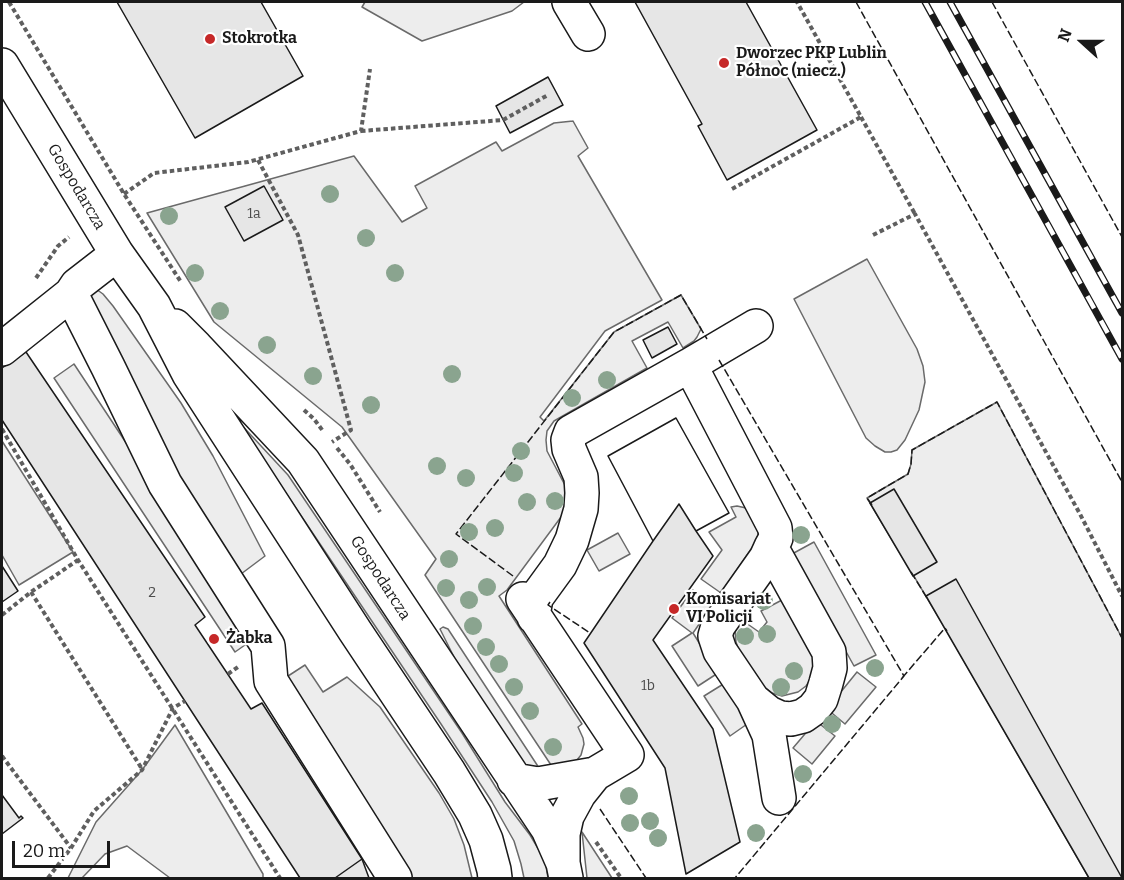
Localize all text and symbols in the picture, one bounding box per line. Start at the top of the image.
north arrow [1052,12,1112,72]
text: N [1054,26,1076,45]
place label: Stokrotka [222,29,297,49]
marker: Stokrotka [203,32,217,46]
place label: Dworzec PKP Lublin Północ (niecz.) [736,44,887,82]
marker: Dworzec PKP Lublin Północ (niecz.) [717,56,731,70]
street label: Gospodarcza [43,141,109,233]
house number: 1a [247,206,261,222]
street label: Gospodarcza [346,532,414,624]
house number: 2 [148,585,156,601]
place label: Komisariat VI Policji [686,590,771,628]
marker: Komisariat VI Policji [667,602,681,616]
place label: Żabka [226,629,273,649]
marker: Żabka [207,632,221,646]
house number: 1b [641,678,655,694]
scale bar [15,829,112,867]
text: 20 m [23,840,65,862]

